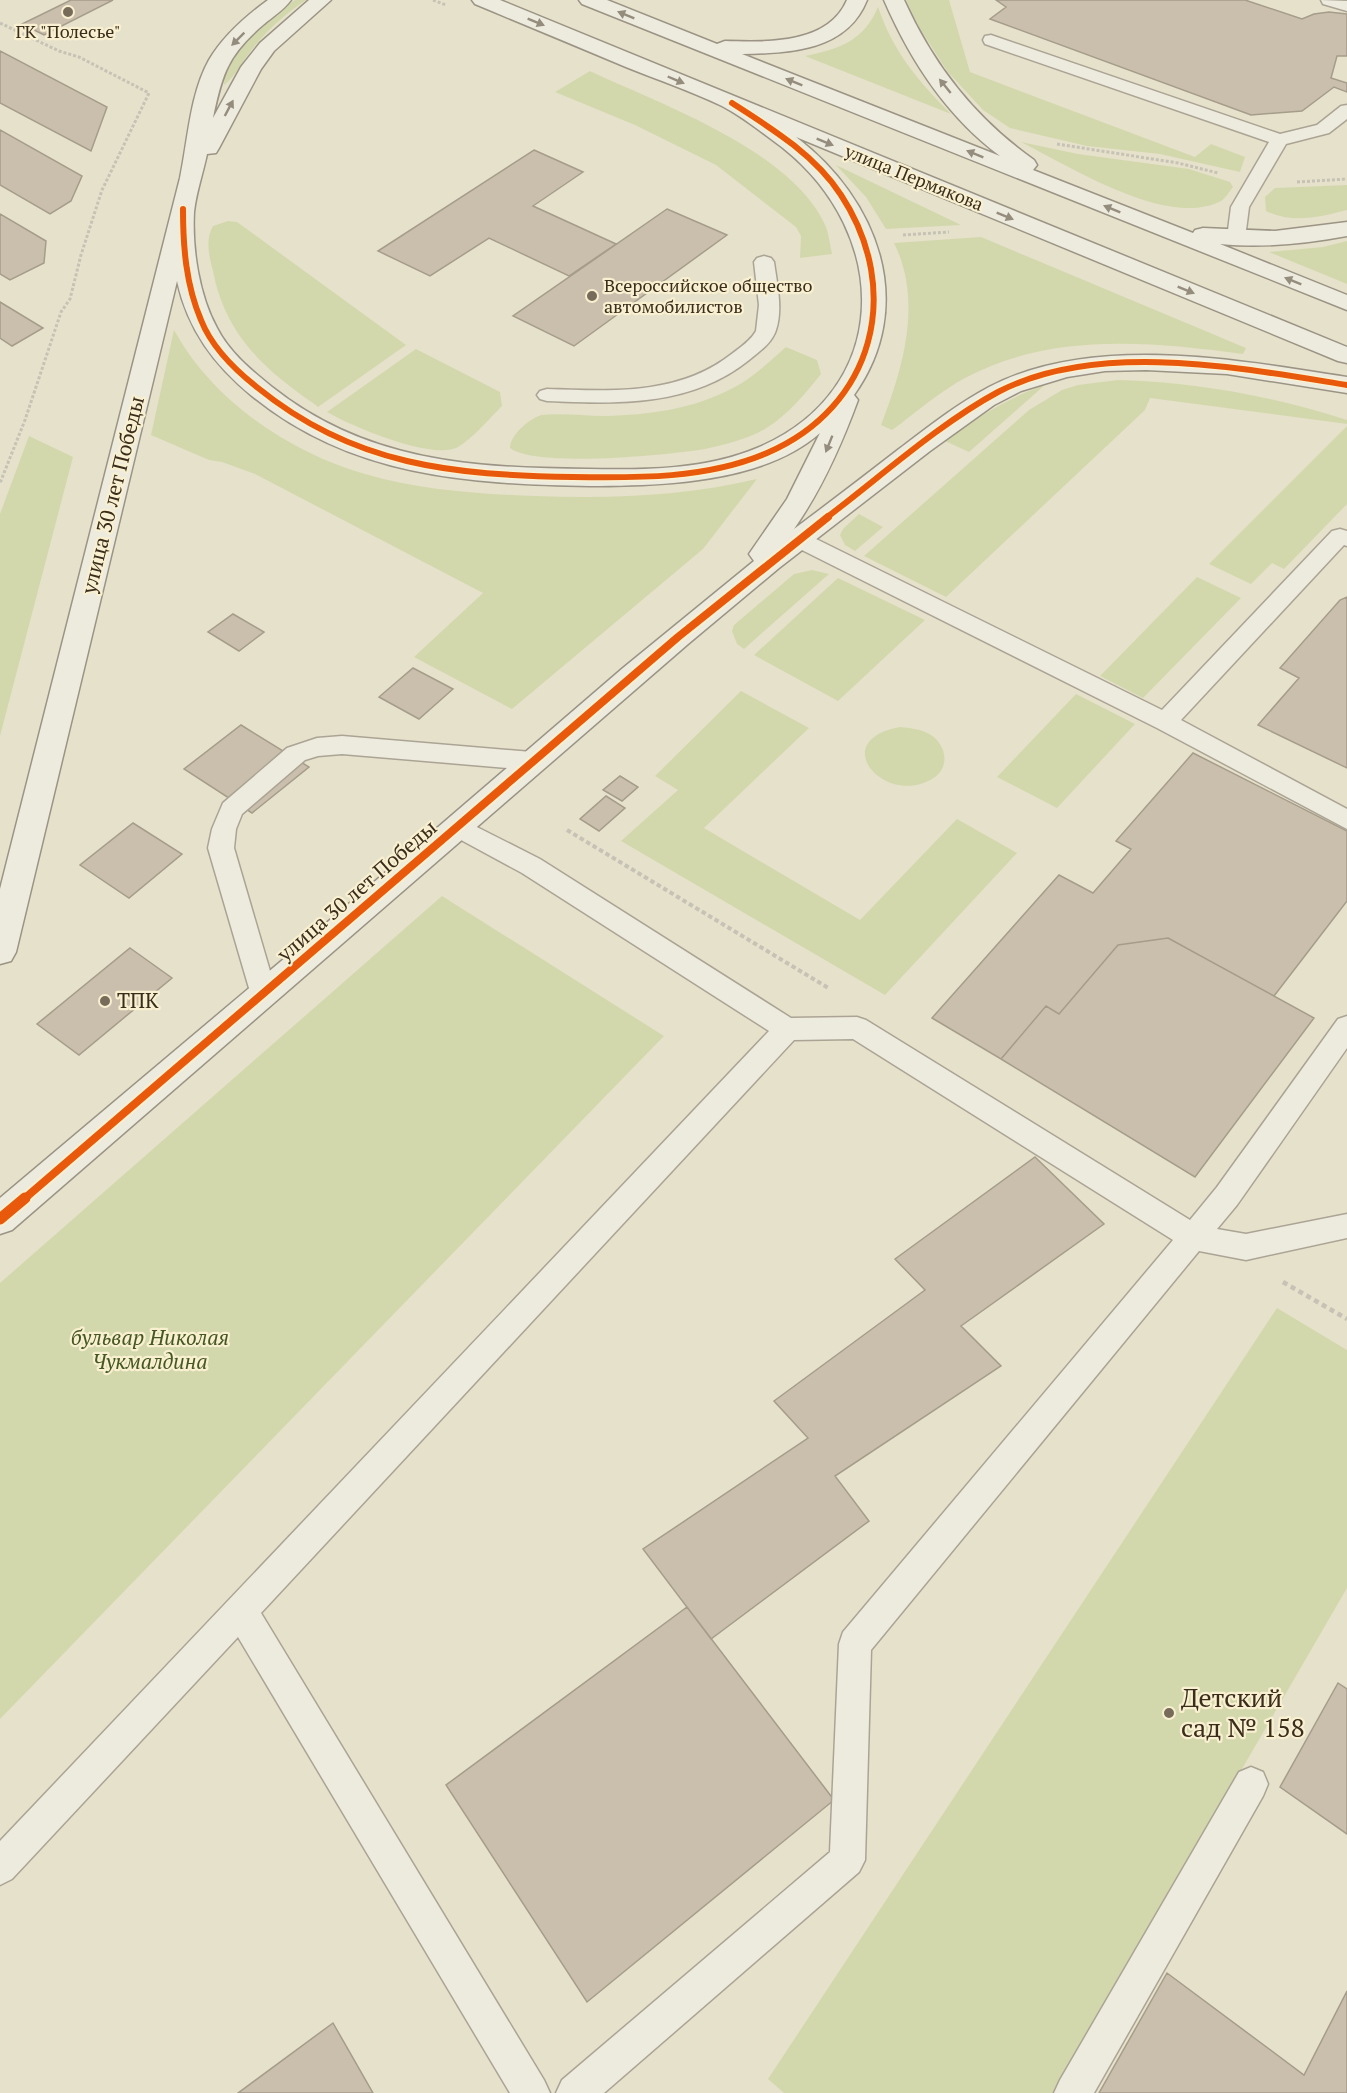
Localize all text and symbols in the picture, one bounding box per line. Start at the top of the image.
marker: ГК "Полесье" [61,5,75,19]
one-way arrow [617,10,635,19]
one-way arrow [528,17,546,27]
place label: ГК "Полесье" [15,19,121,43]
one-way arrow [231,32,245,46]
one-way arrow [667,76,685,85]
one-way arrow [785,77,803,86]
one-way arrow [939,79,952,94]
one-way arrow [224,100,234,117]
one-way arrow [816,138,834,147]
street label: улица Пермякова [841,138,987,216]
one-way arrow [966,149,984,158]
one-way arrow [1102,204,1120,214]
one-way arrow [997,211,1015,221]
place label: Всероссийское общество автомобилистов [604,273,813,318]
one-way arrow [1283,276,1301,286]
one-way arrow [1177,285,1195,295]
marker: Всероссийское общество автомобилистов [585,289,599,303]
street label: улица 30 лет Победы [74,393,150,598]
one-way arrow [824,436,834,454]
street label: улица 30 лет Победы [270,813,442,968]
place label: ТПК [117,986,159,1014]
marker: ТПК [98,994,112,1008]
park label: бульвар Николая Чукмалдина [71,1323,229,1375]
place label: Детский сад № 158 [1181,1680,1305,1744]
marker: Детский сад № 158 [1162,1706,1176,1720]

